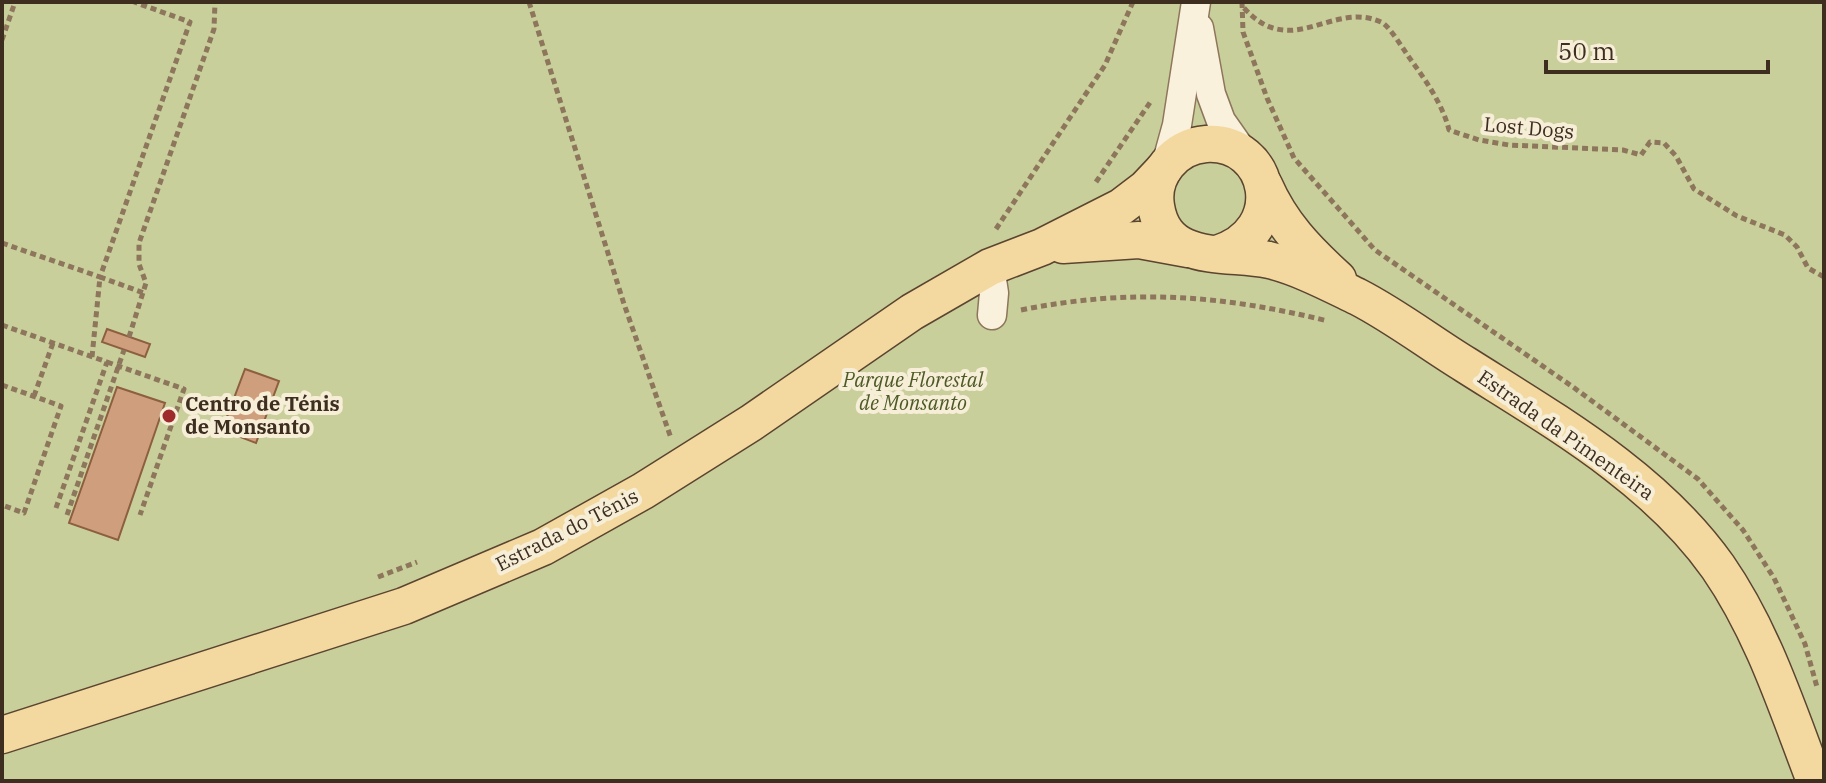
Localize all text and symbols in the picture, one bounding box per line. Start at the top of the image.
scale bar [1546,24,1768,74]
text: 50 m [1558,35,1615,67]
street label: Lost Dogs [1483,110,1575,145]
street label: Estrada da Pimenteira [1473,363,1660,506]
park label: Parque Florestal de Monsanto [842,366,984,416]
place label: Centro de Ténis de Monsanto [185,390,340,440]
marker: Centro de Ténis de Monsanto [160,407,178,425]
street label: Estrada do Ténis [491,482,643,577]

